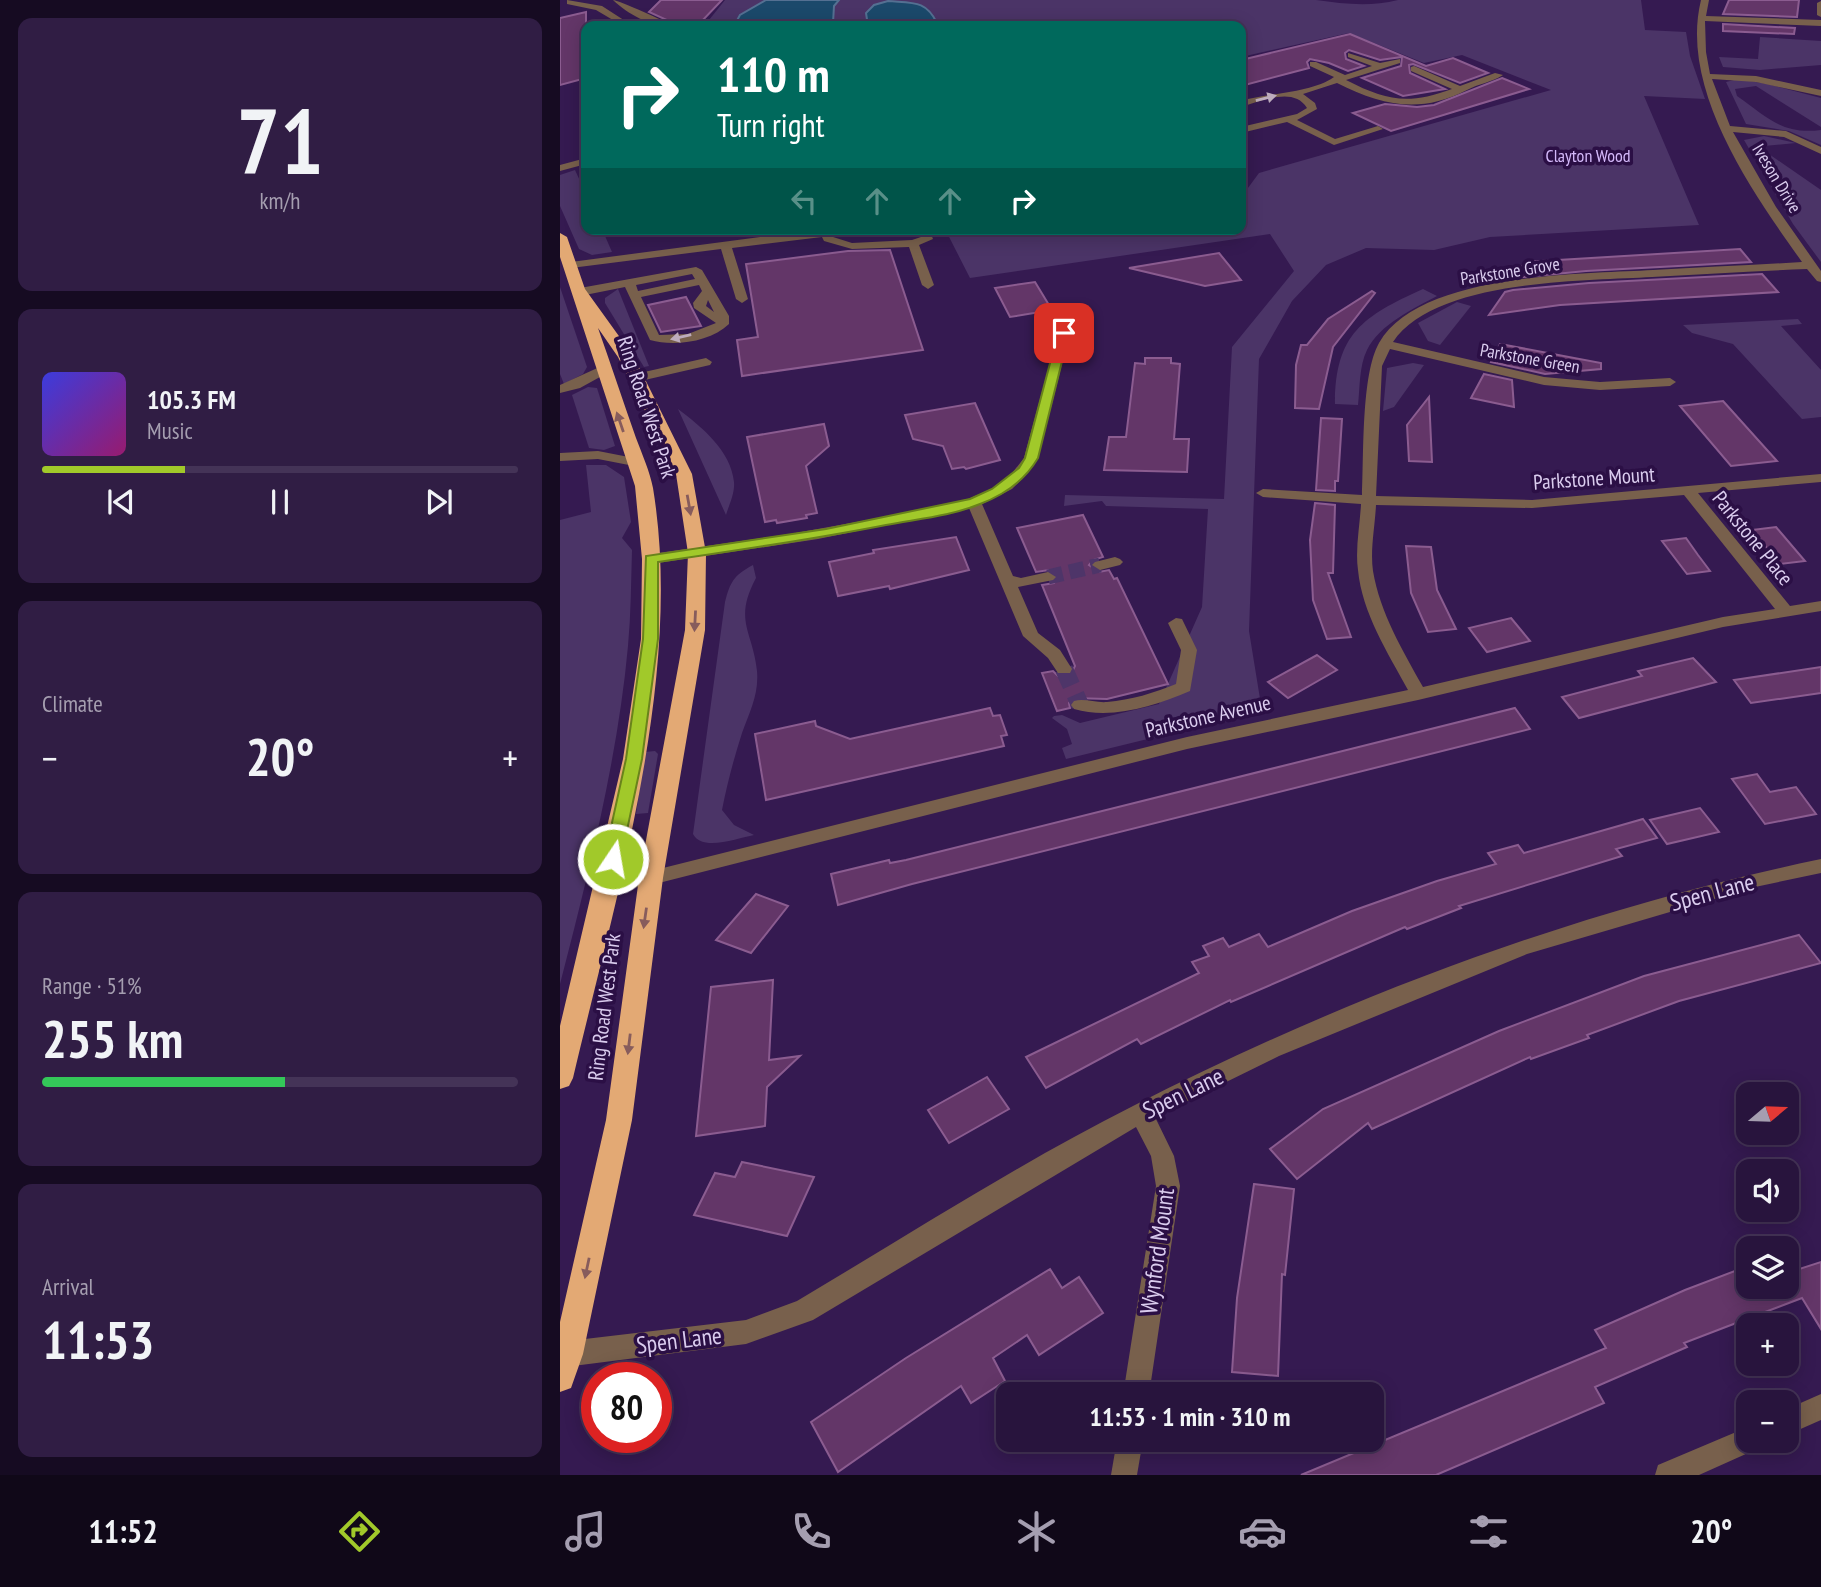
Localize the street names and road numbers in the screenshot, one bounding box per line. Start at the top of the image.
street label: Iveson Drive [1747,139,1807,217]
street label: Parkstone Grove [1459,252,1561,290]
street label: Ring Road West Park [611,333,683,481]
street label: Parkstone Green [1478,338,1582,378]
street label: Parkstone Mount [1532,460,1656,496]
street label: Parkstone Place [1707,485,1799,591]
street label: Parkstone Avenue [1143,688,1273,744]
street label: Spen Lane [1666,866,1758,918]
street label: Ring Road West Park [582,932,626,1082]
street label: Spen Lane [1138,1060,1228,1126]
street label: Wynford Mount [1133,1186,1181,1316]
street label: Spen Lane [634,1319,724,1361]

